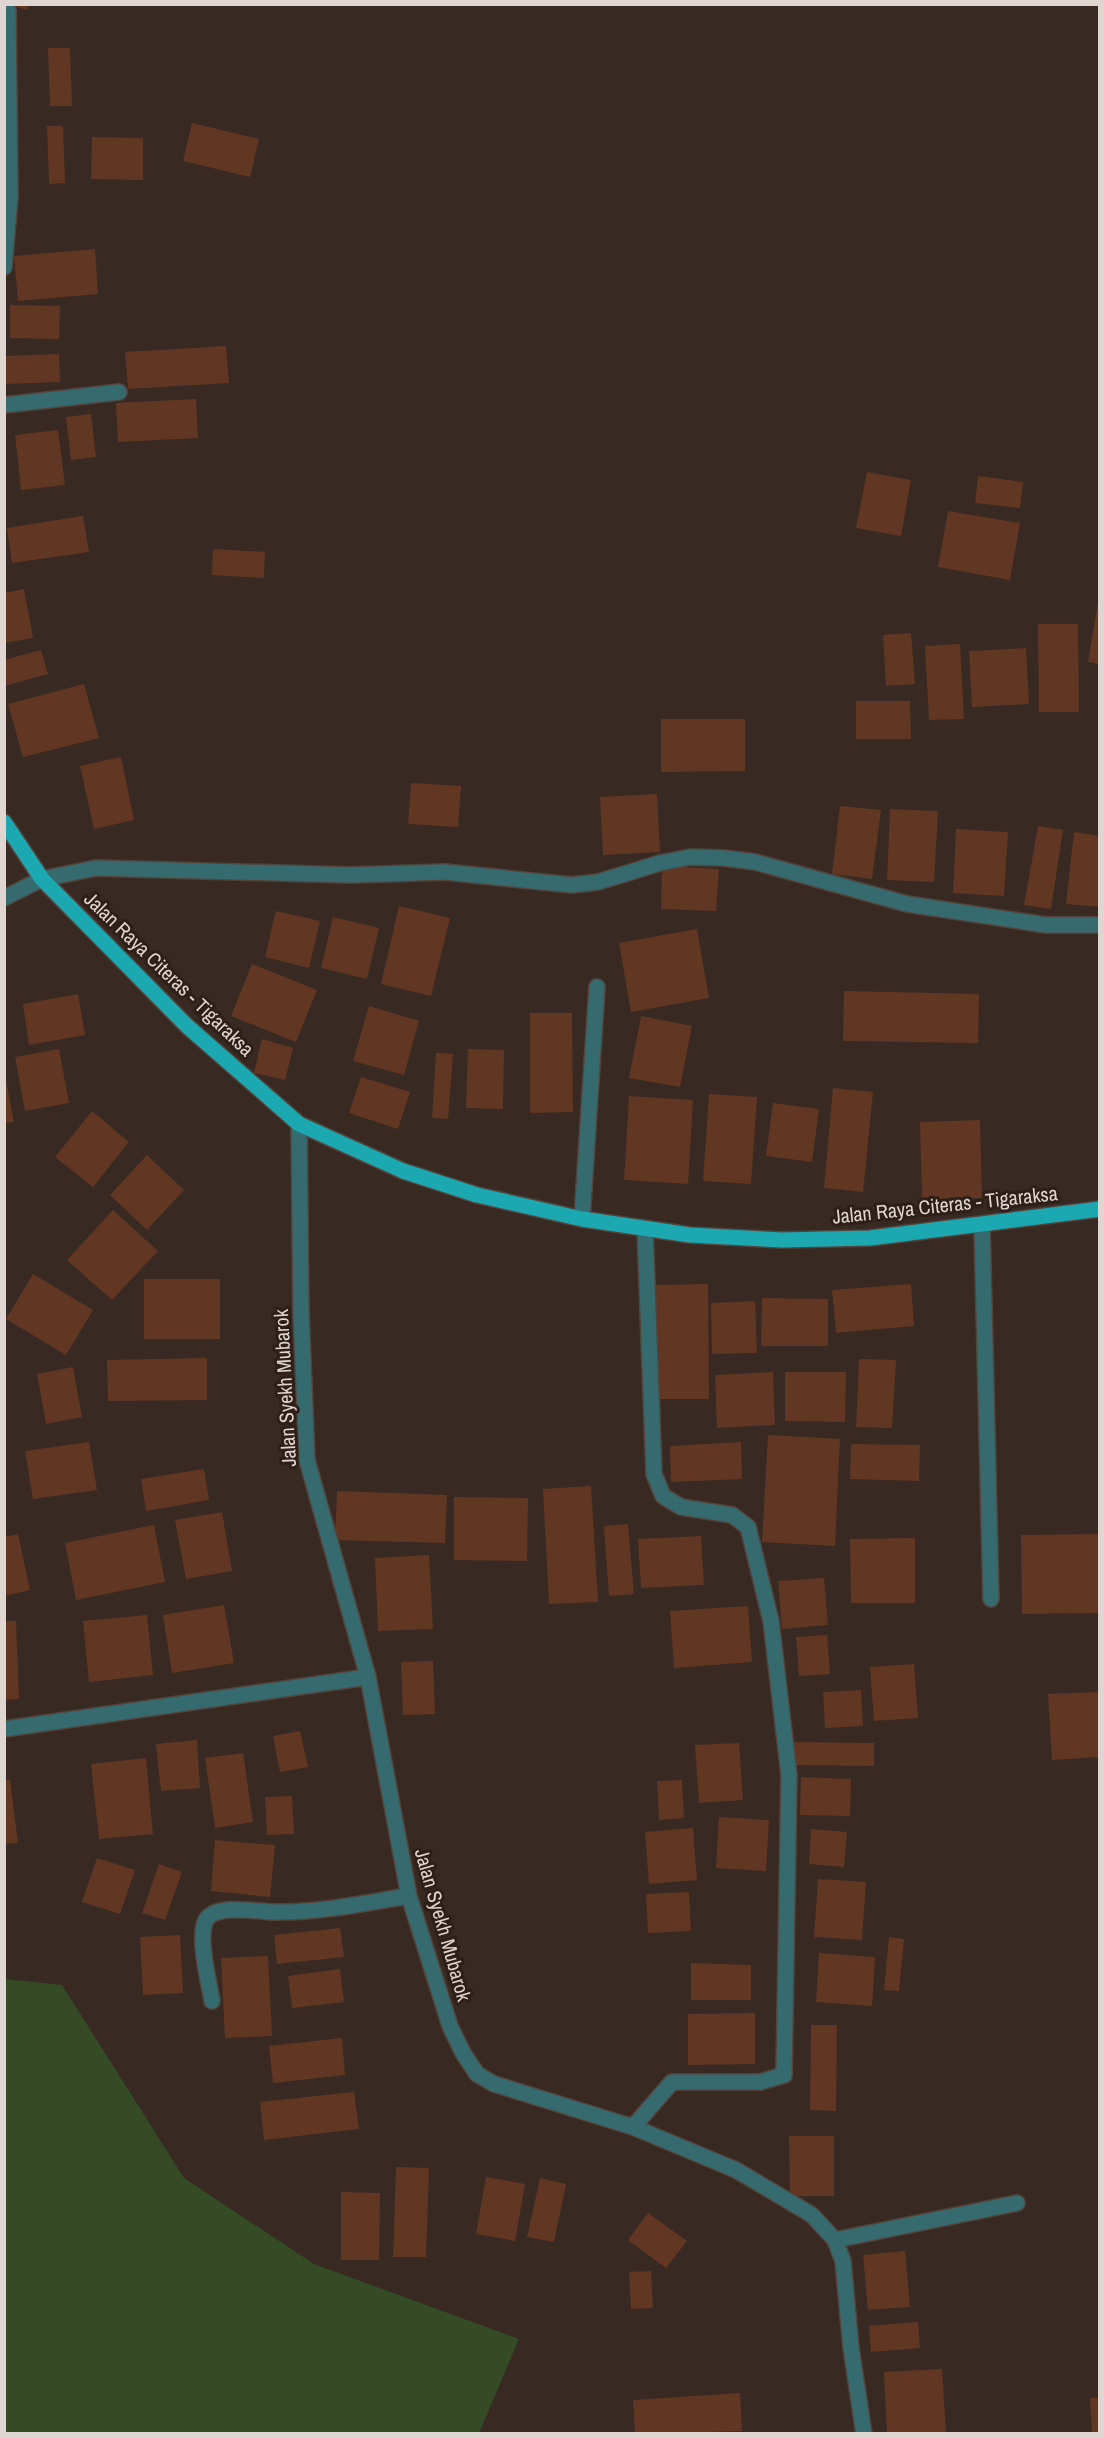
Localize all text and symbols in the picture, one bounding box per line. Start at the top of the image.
street label: Jalan Raya Citeras - Tigaraksa [79,885,260,1062]
street label: Jalan Raya Citeras - Tigaraksa [831,1179,1059,1230]
street label: Jalan Syekh Mubarok [267,1308,302,1467]
street label: Jalan Syekh Mubarok [409,1845,478,2005]

